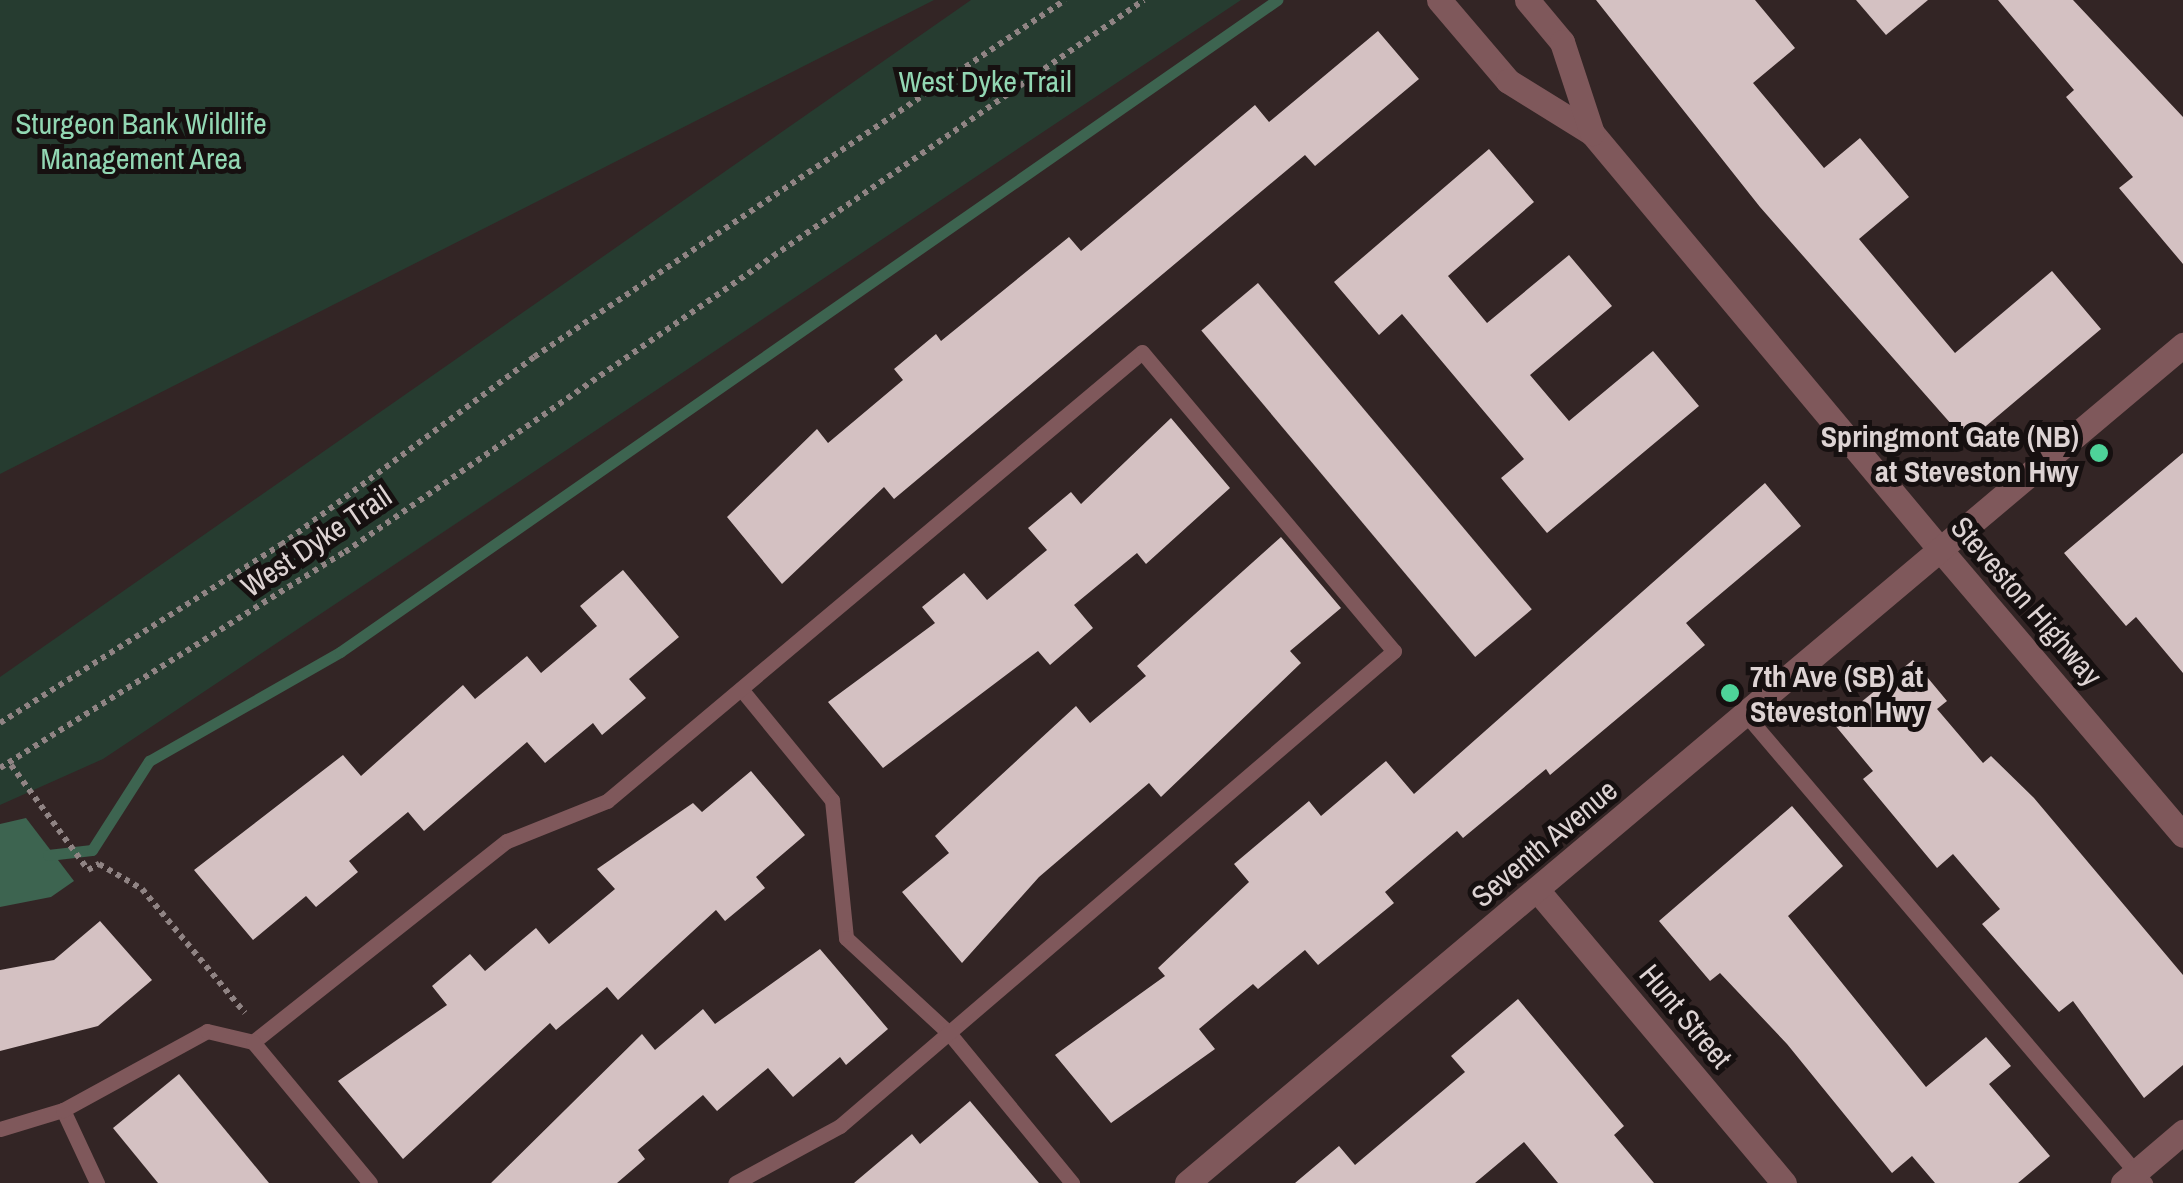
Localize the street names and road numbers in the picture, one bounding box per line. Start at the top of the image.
street label: West Dyke Trail [234,478,398,604]
street label: Steveston Highway [1944,509,2110,693]
street label: Seventh Avenue [1463,771,1625,915]
street label: Hunt Street [1632,957,1740,1075]

